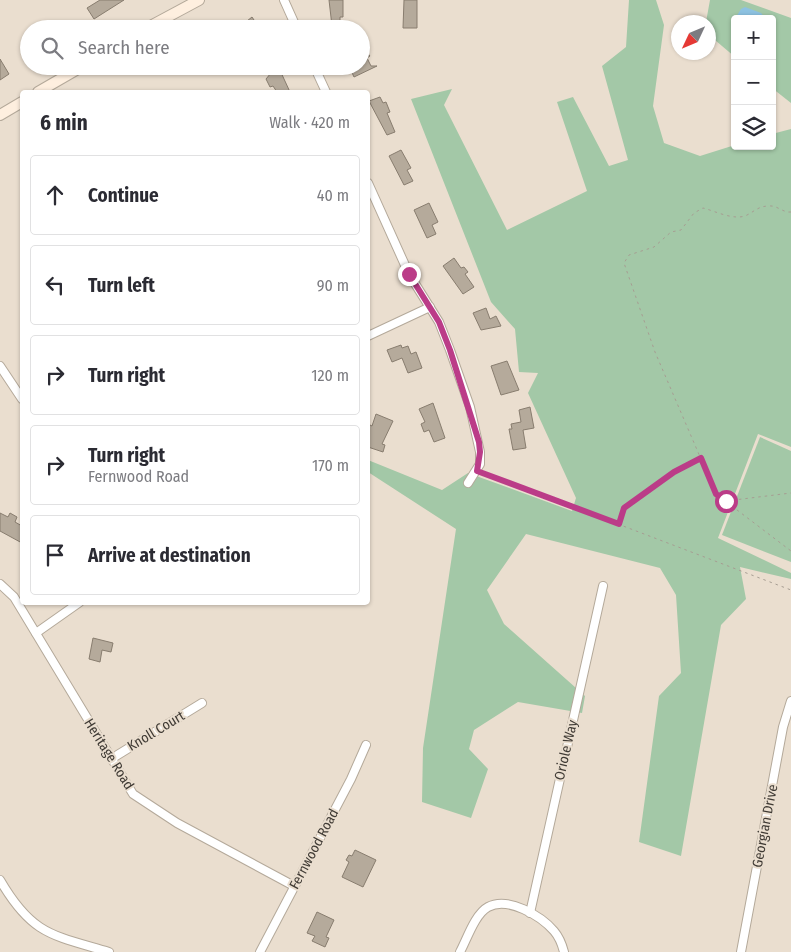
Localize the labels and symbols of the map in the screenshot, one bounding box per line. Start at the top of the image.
north arrow [671,15,716,60]
route end [398,263,421,286]
route start [715,490,738,513]
street label: Knoll Court [124,707,188,755]
street label: Heritage Road [80,715,138,793]
street label: Oriole Way [551,717,581,782]
street label: Georgian Drive [749,783,781,869]
street label: Fernwood Road [286,806,342,892]

